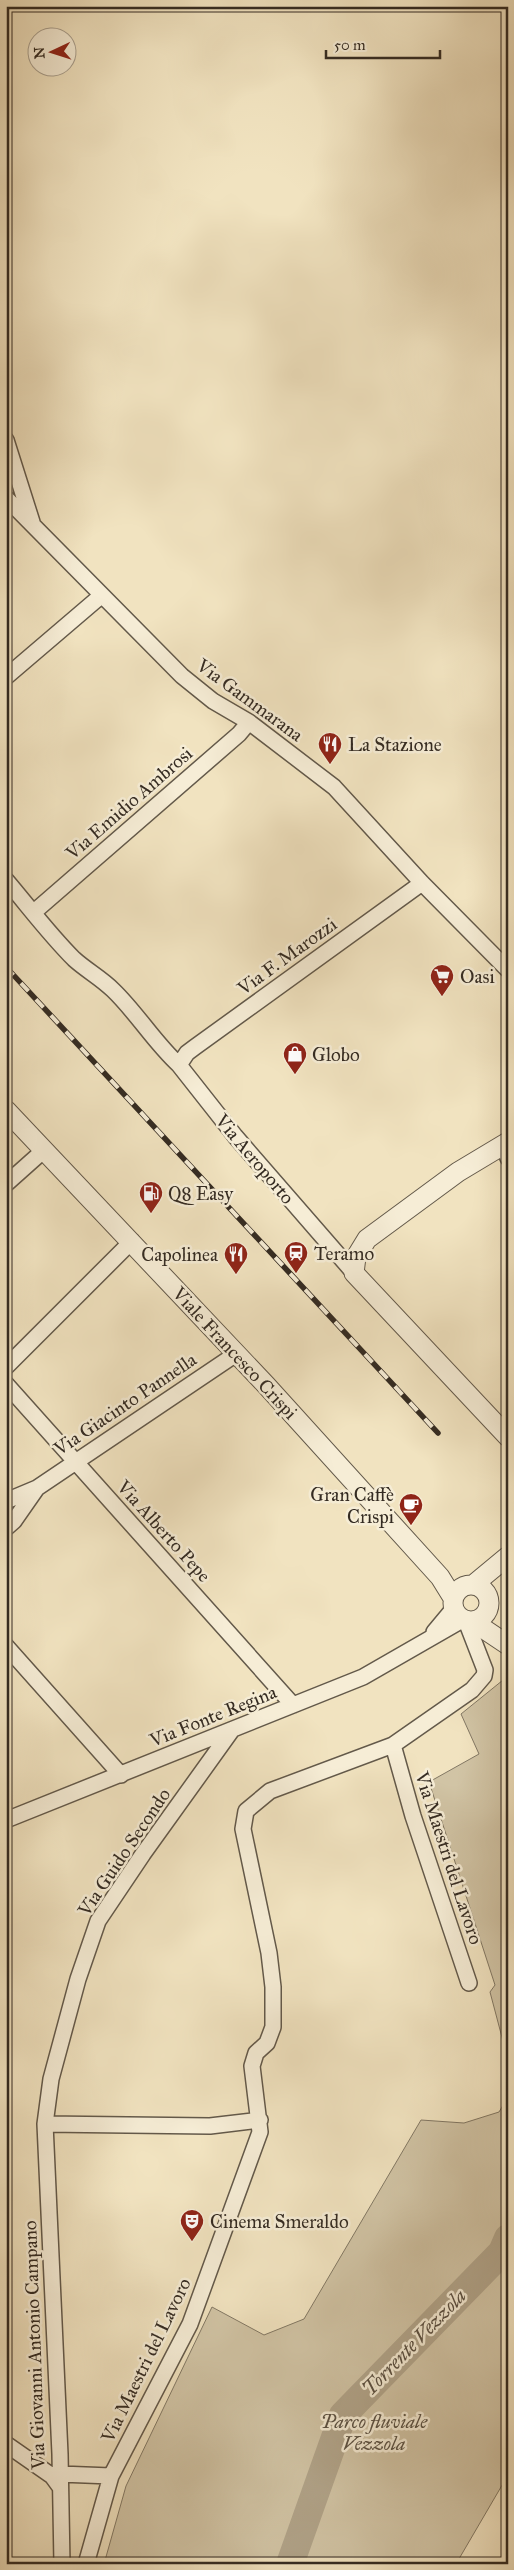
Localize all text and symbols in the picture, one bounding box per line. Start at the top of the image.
north arrow [28,28,78,78]
scale bar [326,28,440,60]
text: 50 m [334,36,366,54]
text: N [31,46,48,59]
street label: Via Gammarana [192,653,308,747]
restaurant icon: La Stazione [317,731,343,765]
place label: La Stazione [348,733,442,756]
street label: Via Emidio Ambrosi [60,742,197,865]
street label: Via F. Marozzi [232,912,341,1000]
supermarket icon: Oasi [429,963,455,997]
place label: Oasi [460,965,495,988]
shop icon: Globo [282,1041,308,1075]
place label: Globo [312,1043,360,1066]
street label: Via Aeroporto [210,1108,300,1209]
fuel station icon: Q8 Easy [138,1180,164,1214]
place label: Q8 Easy [168,1182,234,1205]
station icon: Teramo [283,1240,309,1274]
restaurant icon: Capolinea [223,1241,249,1275]
place label: Teramo [314,1242,374,1265]
place label: Capolinea [141,1243,219,1266]
street label: Viale Francesco Crispi [167,1281,302,1424]
street label: Via Giacinto Pannella [49,1347,201,1461]
street label: Via Alberto Pepe [112,1475,216,1587]
place label: Gran Caffè Crispi [310,1483,394,1528]
cafe icon: Gran Caffè Crispi [398,1492,424,1526]
street label: Via Fonte Regina [145,1680,281,1753]
street label: Via Maestri del Lavoro [410,1768,488,1947]
street label: Via Guido Secondo [72,1784,175,1921]
theatre icon: Cinema Smeraldo [179,2208,205,2242]
place label: Cinema Smeraldo [210,2210,349,2233]
street label: Via Giovanni Antonio Campano [18,2220,50,2471]
street label: Via Maestri del Lavoro [96,2274,196,2447]
water label: Torrente Vezzola [357,2284,471,2400]
park label: Parco fluviale Vezzola [321,2410,428,2455]

